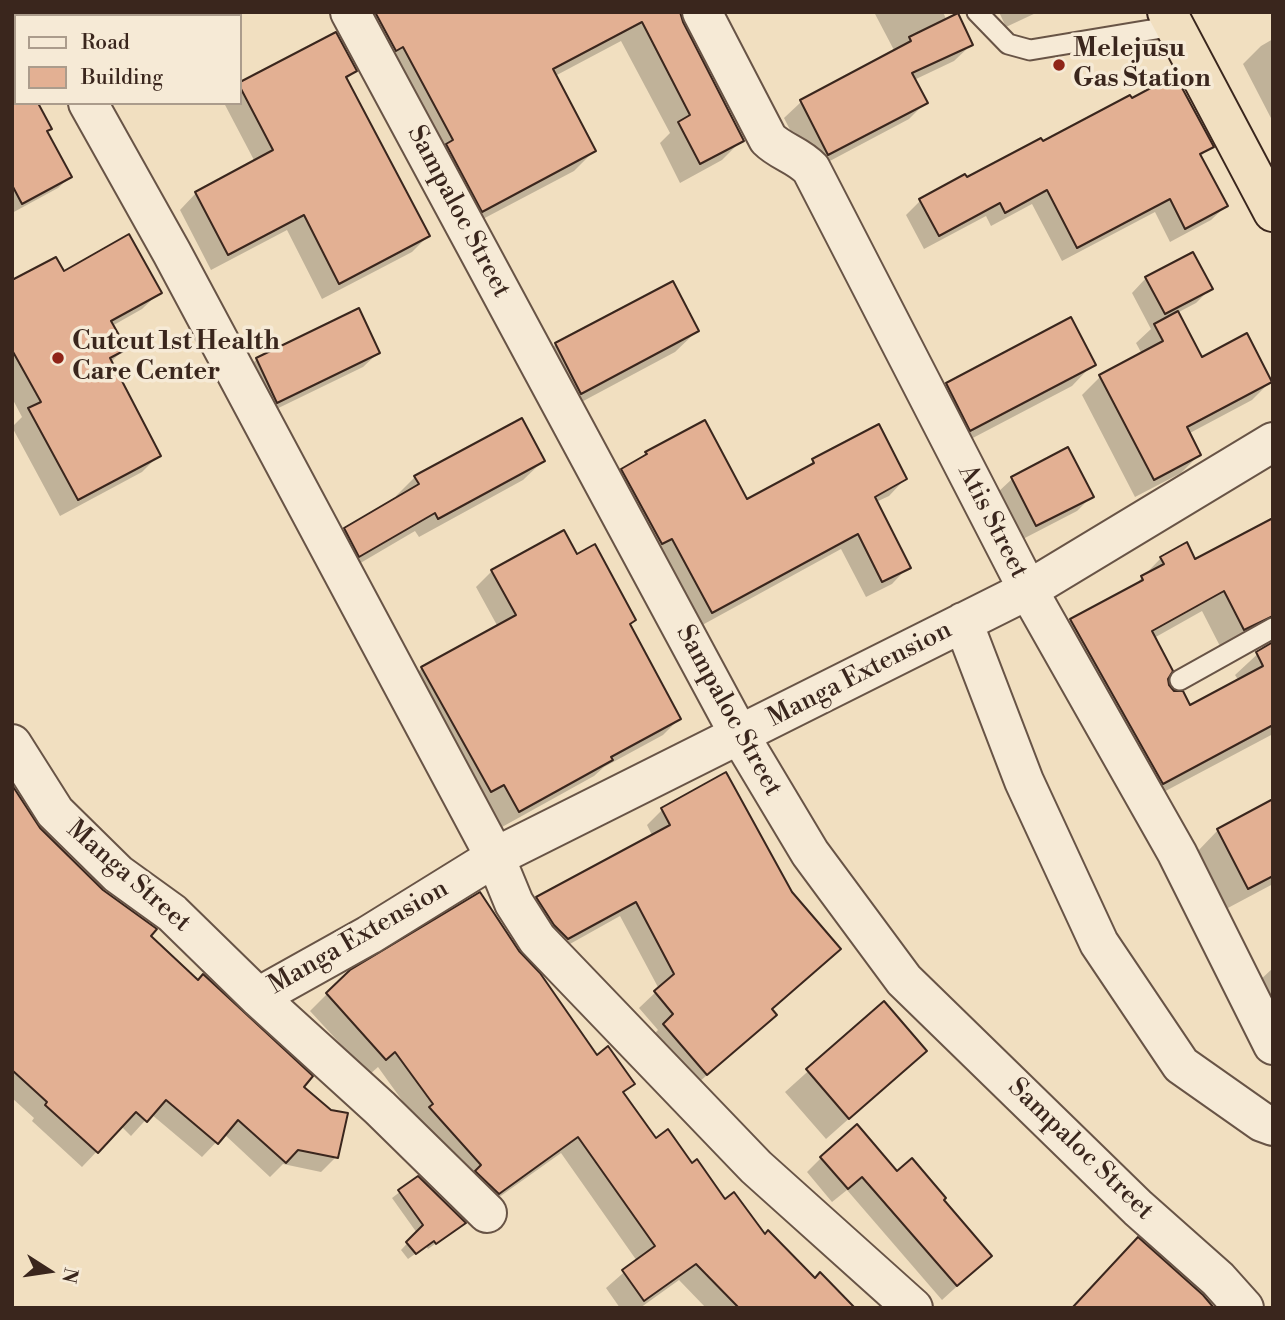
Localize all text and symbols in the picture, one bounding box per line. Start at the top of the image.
legend [14,14,242,105]
text: Road [81,30,130,56]
place label: Melejusu Gas Station [1073,34,1211,96]
marker: Melejusu Gas Station [1051,57,1067,73]
text: Building [81,65,163,91]
street label: Sampaloc Street [400,121,516,303]
place label: Cutcut 1st Health Care Center [72,327,280,388]
marker: Cutcut 1st Health Care Center [50,350,66,366]
street label: Atis Street [950,460,1034,584]
street label: Manga Extension [763,615,957,735]
street label: Sampaloc Street [668,620,788,802]
street label: Manga Street [60,815,196,939]
street label: Manga Extension [264,874,454,1002]
street label: Sampaloc Street [1001,1073,1159,1227]
north arrow [14,1236,84,1306]
text: N [56,1266,83,1285]

